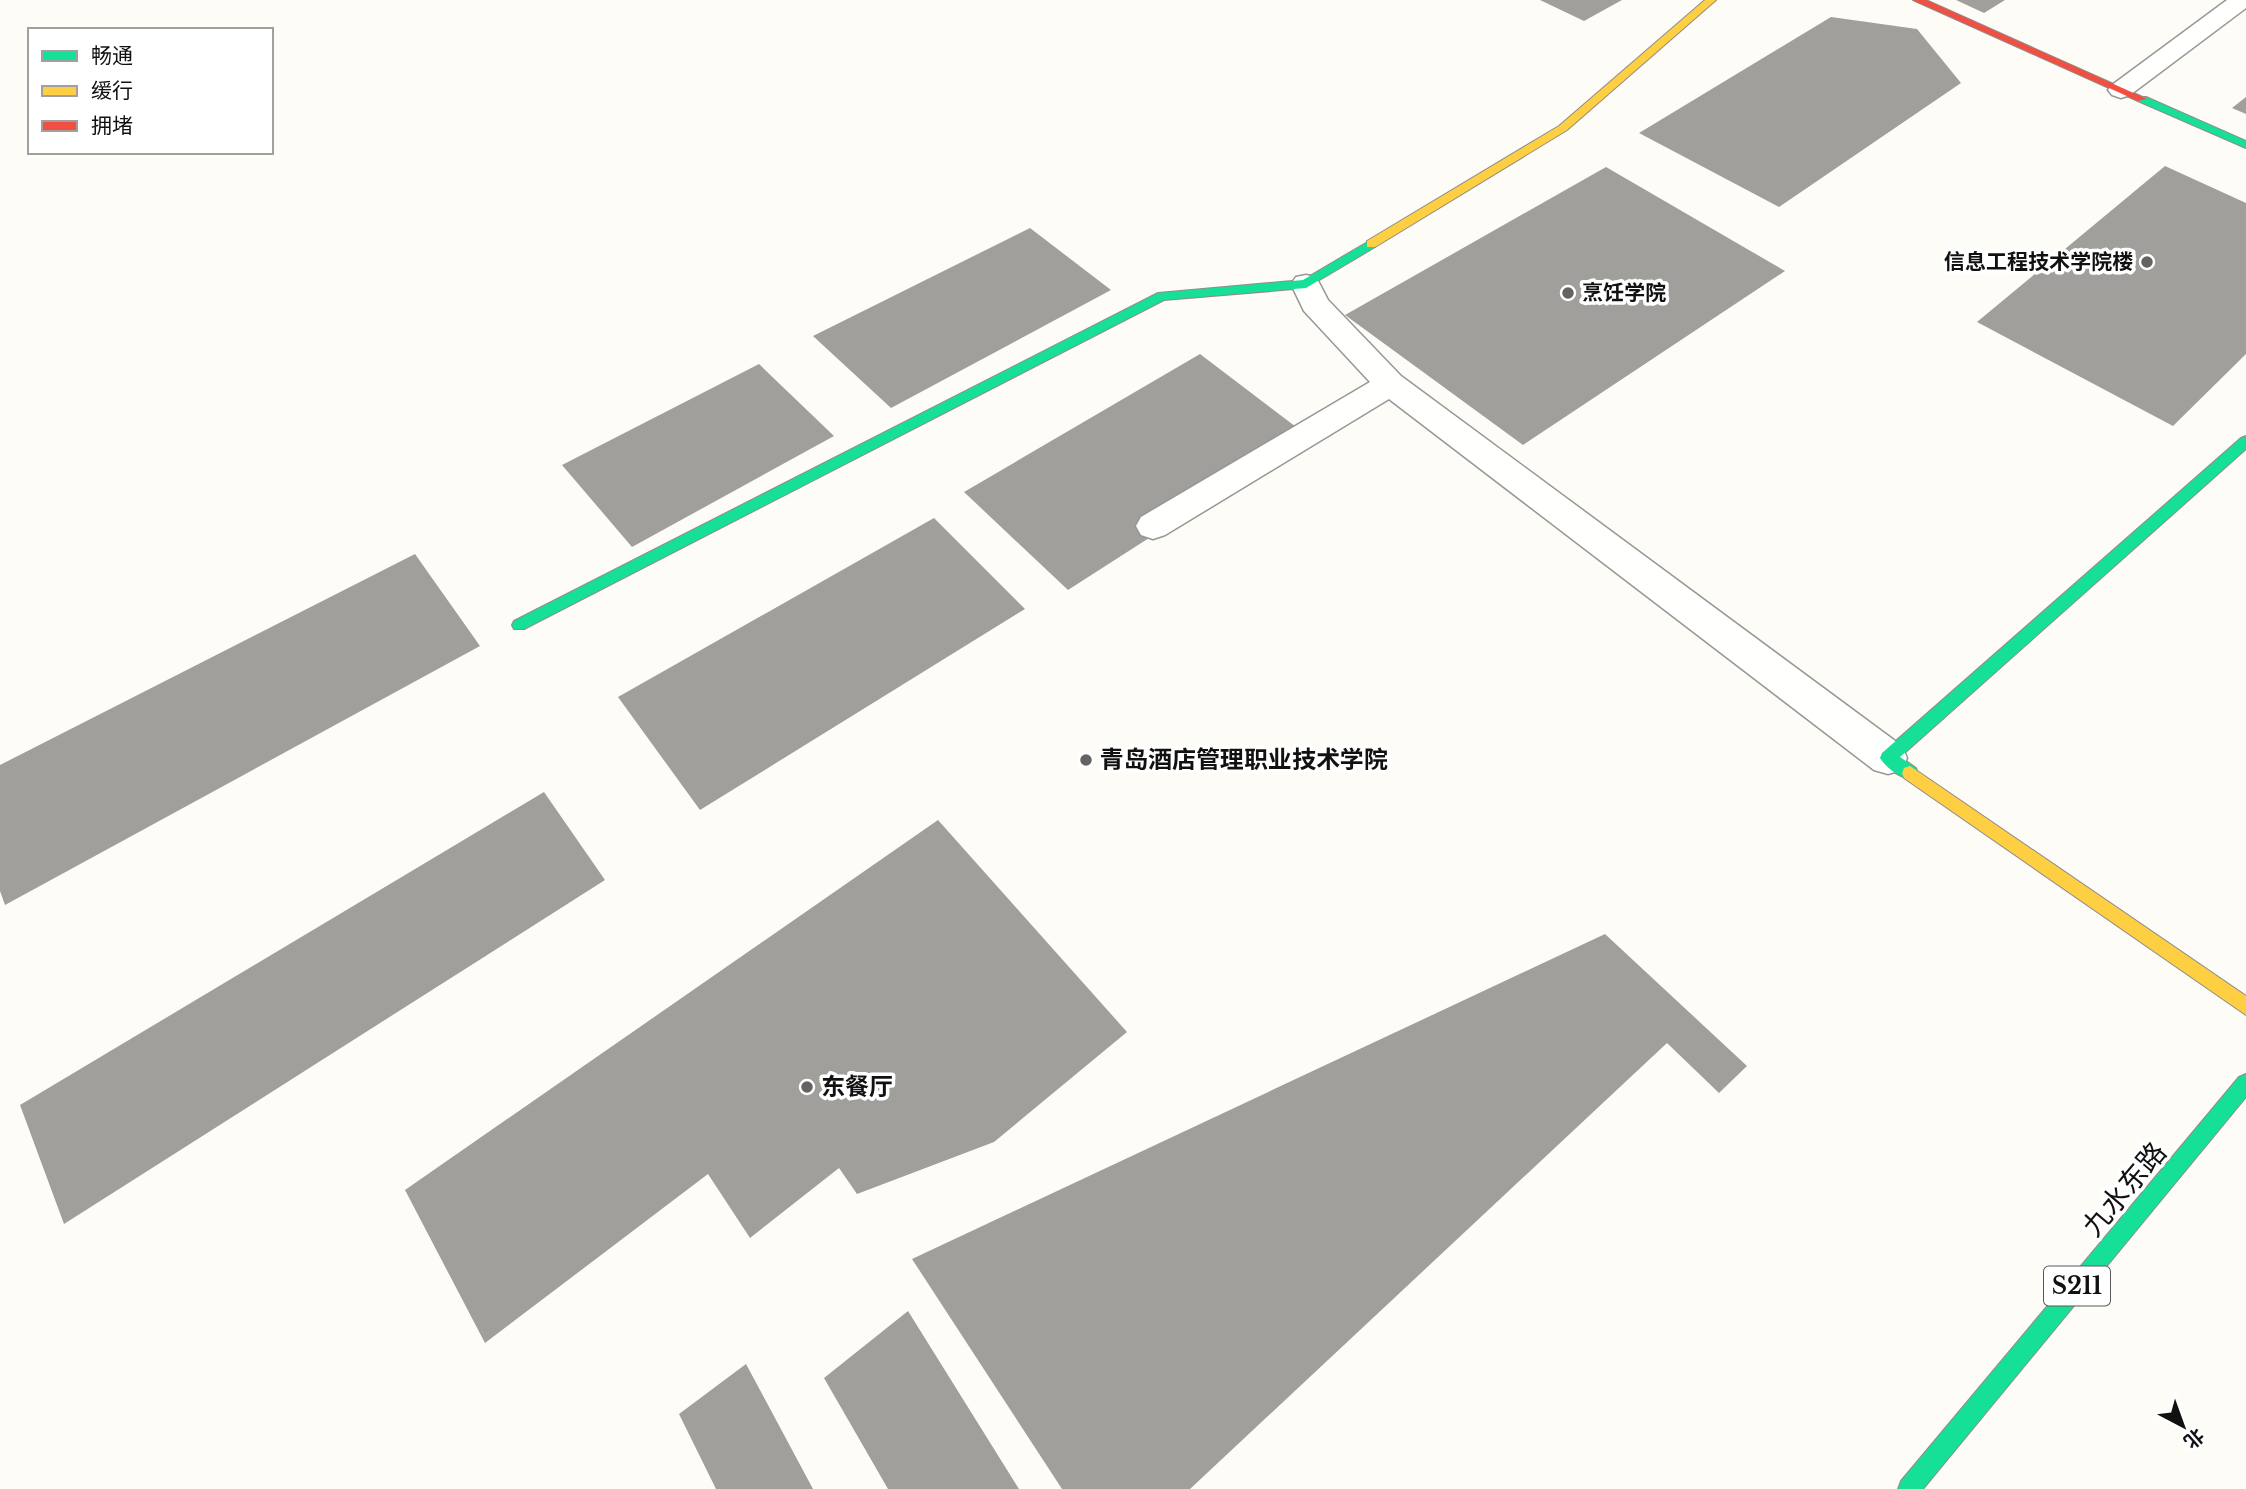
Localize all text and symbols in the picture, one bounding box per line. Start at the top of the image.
legend [28,28,273,154]
text: 畅通 [91,43,133,69]
text: 缓行 [91,78,133,104]
text: 拥堵 [91,113,133,139]
place label: 信息工程技术学院楼 [1944,249,2133,275]
marker: 信息工程技术学院楼 [2139,254,2155,270]
place label: 烹饪学院 [1582,280,1666,306]
marker: 烹饪学院 [1560,285,1576,301]
place label: 青岛酒店管理职业技术学院 [1100,745,1388,774]
marker: 青岛酒店管理职业技术学院 [1078,752,1094,768]
place label: 东餐厅 [821,1072,893,1101]
marker: 东餐厅 [799,1079,815,1095]
street label: 九水东路 [2075,1135,2174,1243]
road number: S211 [2044,1266,2110,1306]
north arrow [2148,1391,2218,1461]
text: 北 [2179,1424,2209,1453]

